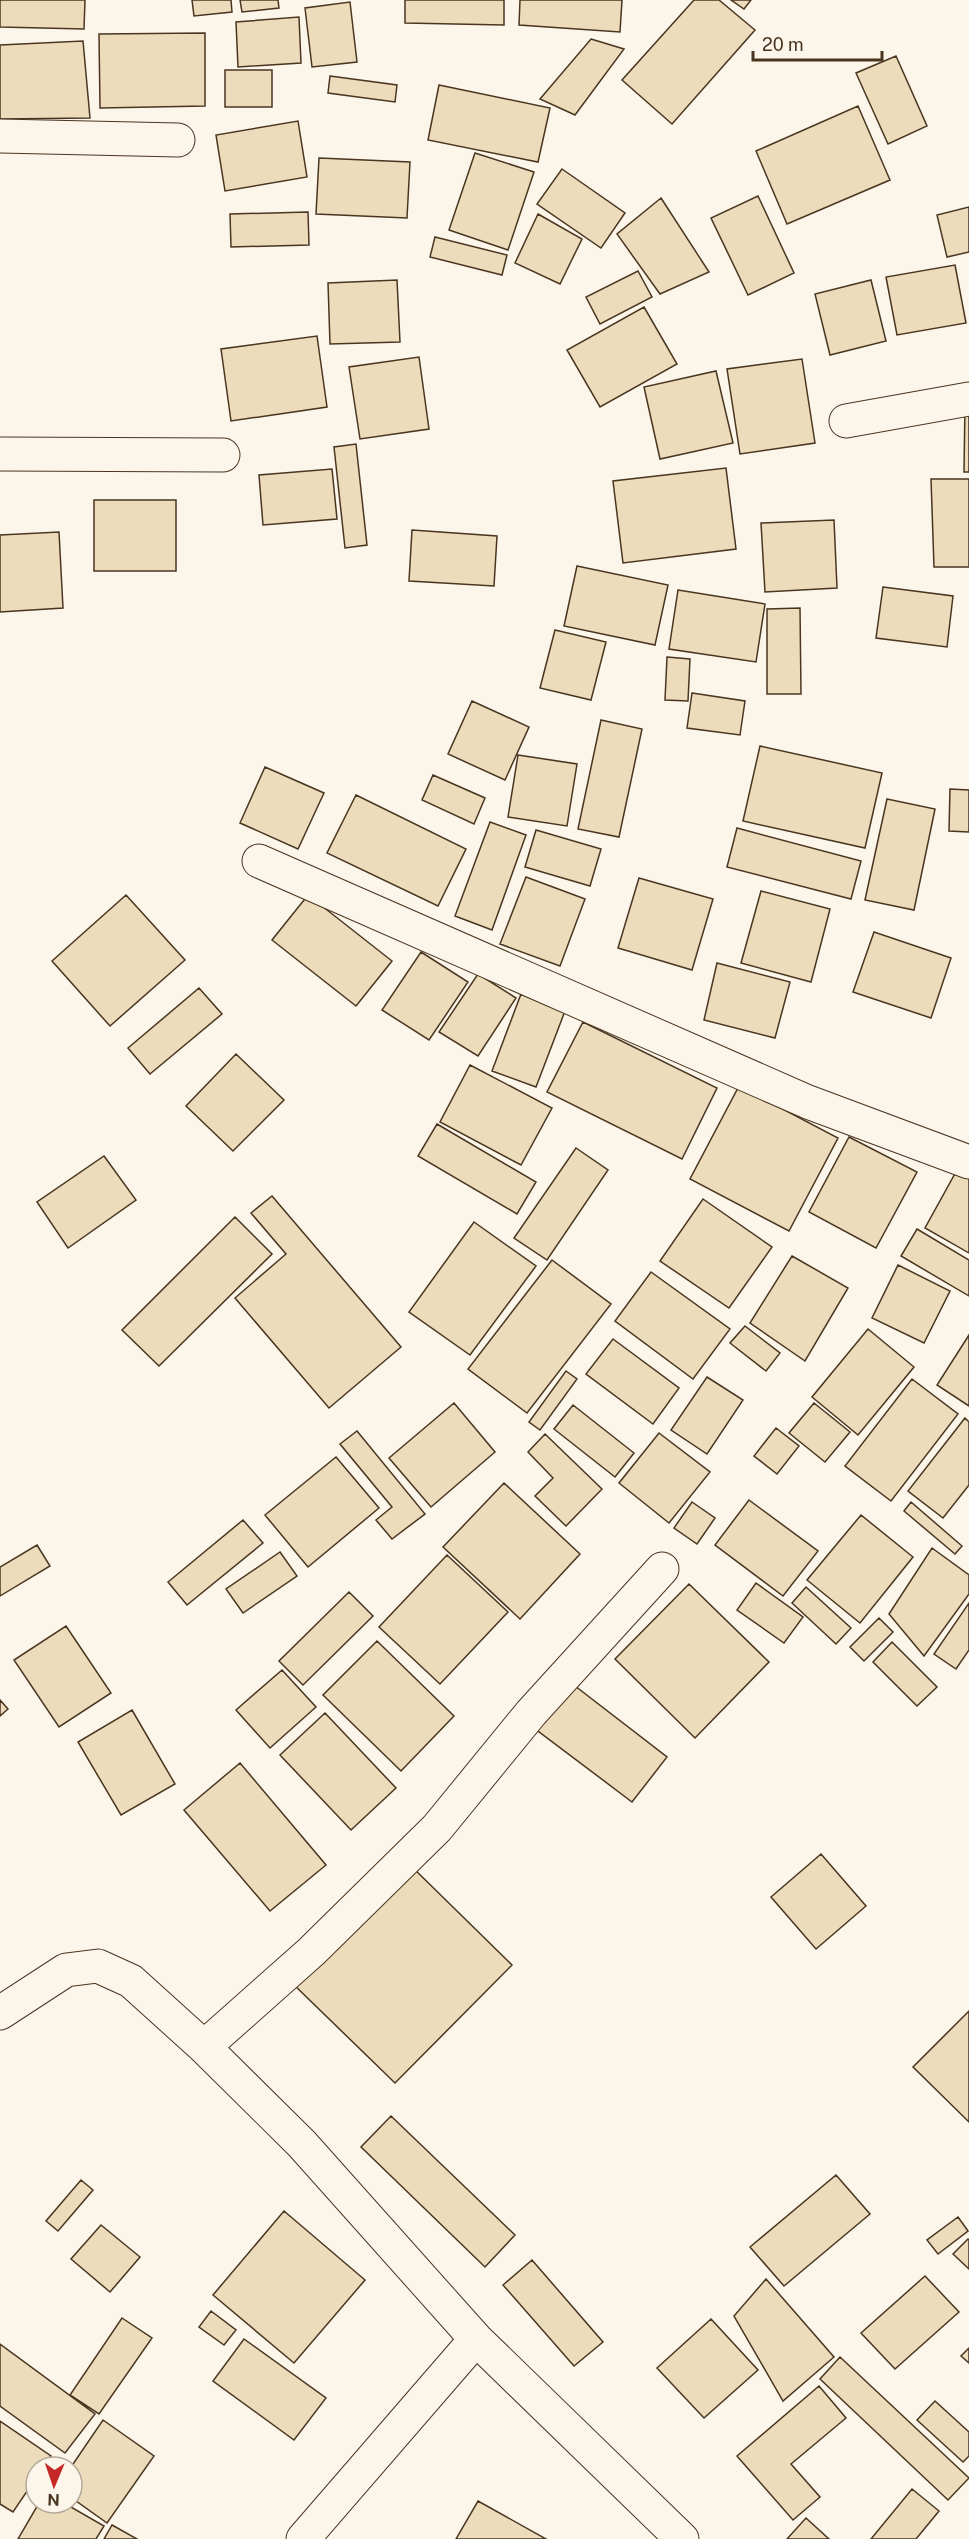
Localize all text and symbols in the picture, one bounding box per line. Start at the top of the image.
scale bar [753,24,882,62]
text: 20 m [762,34,804,55]
north arrow [24,2455,84,2515]
text: N [47,2490,60,2509]

